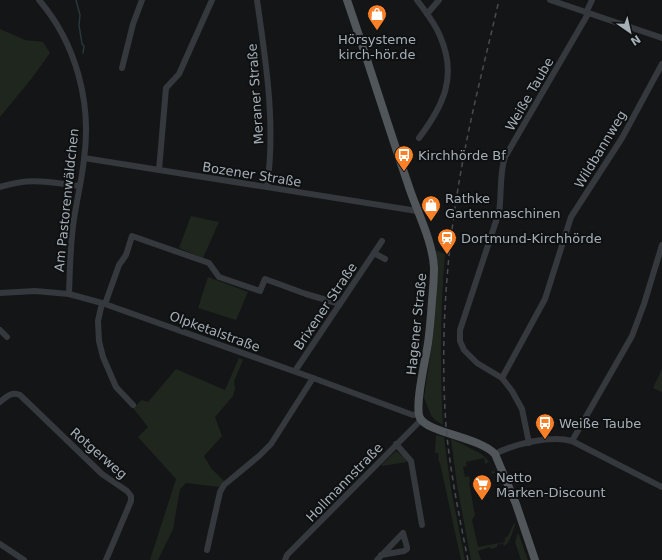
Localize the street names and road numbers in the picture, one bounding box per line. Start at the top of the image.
street label: Meraner Straße [244,43,267,145]
street label: Weiße Taube [502,55,556,134]
street label: Wildbannweg [571,108,629,191]
street label: Am Pastorenwäldchen [52,128,81,273]
street label: Bozener Straße [201,159,303,190]
street label: Brixener Straße [291,260,360,353]
street label: Hagener Straße [404,272,429,376]
street label: Olpketalstraße [168,308,262,355]
street label: Rotgerweg [67,425,130,482]
street label: Hollmannstraße [303,440,386,525]

